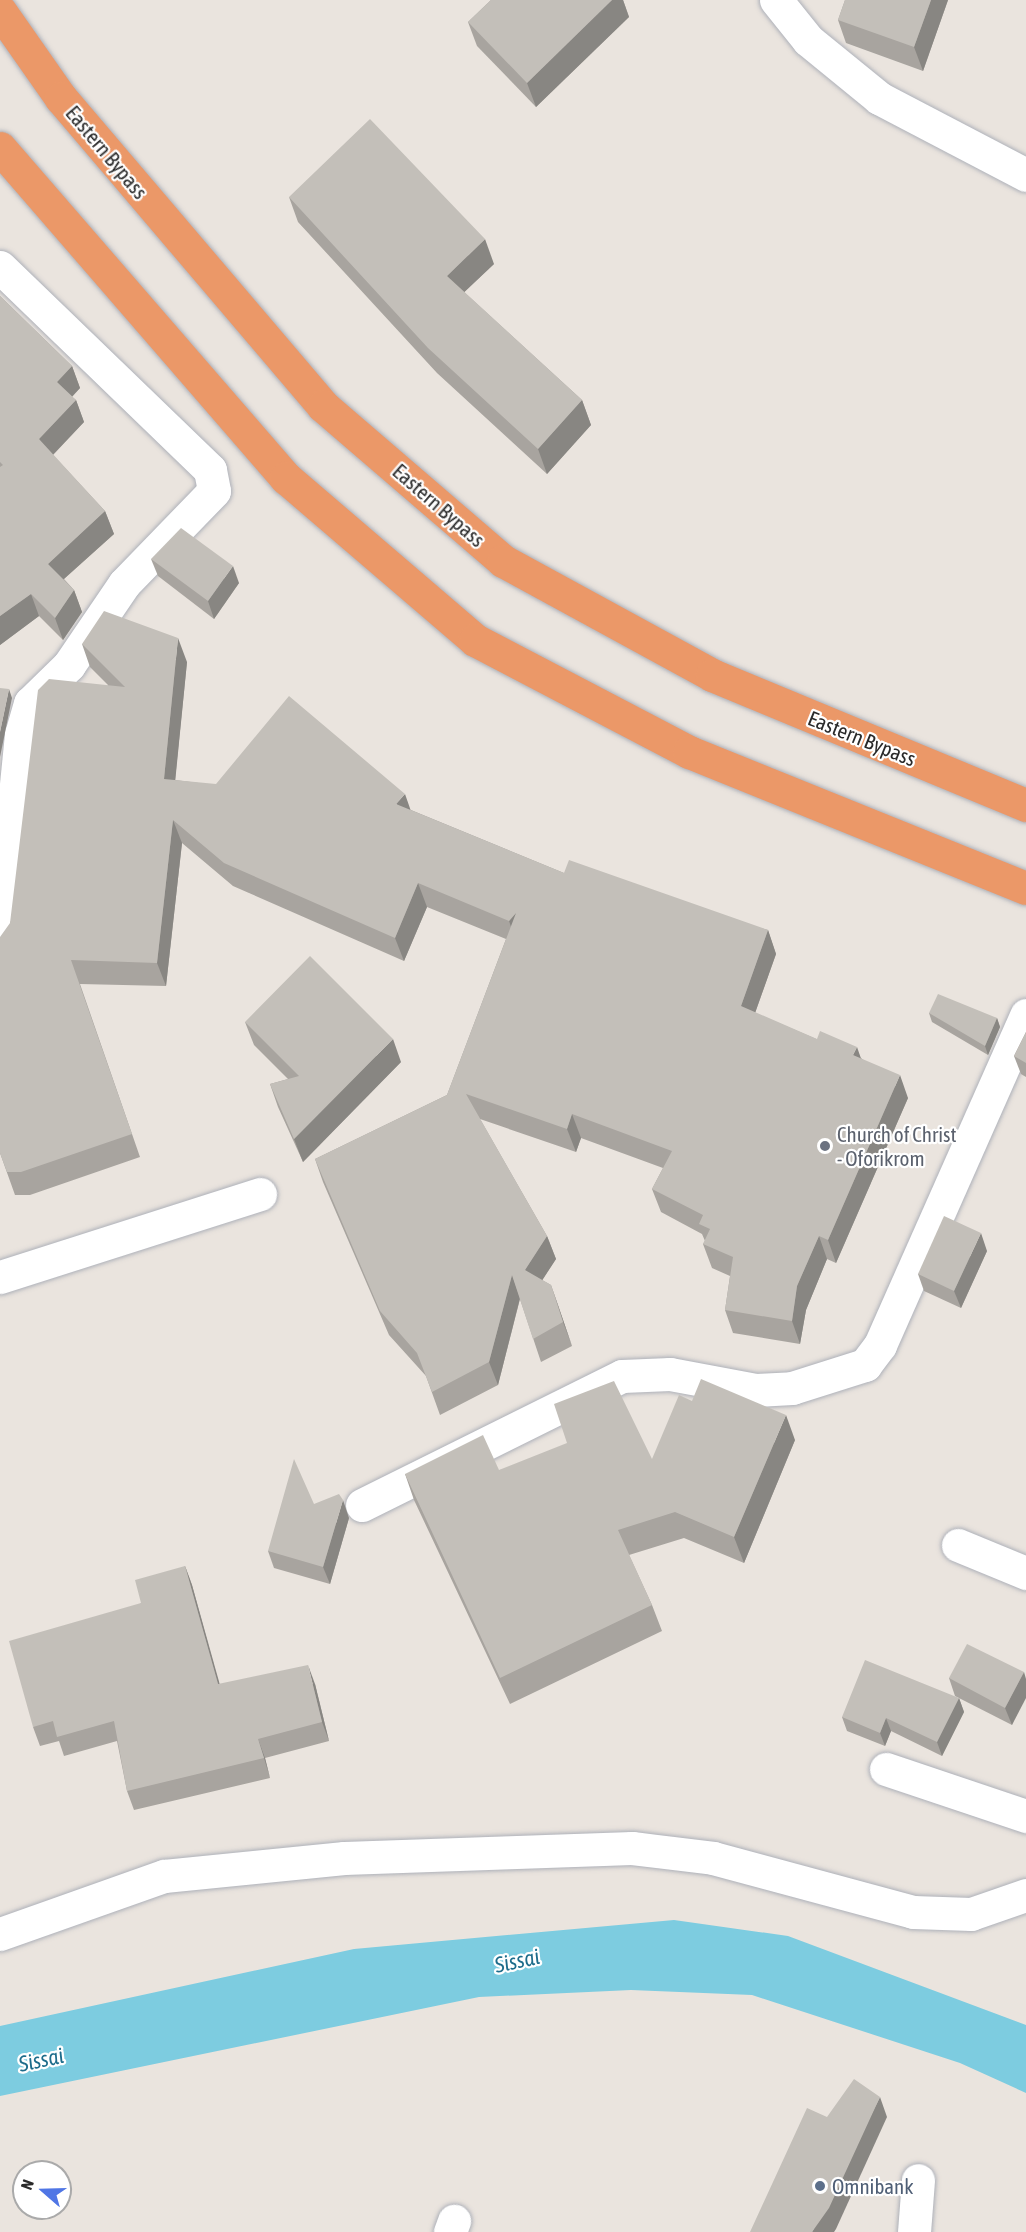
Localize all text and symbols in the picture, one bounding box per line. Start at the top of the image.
street label: Eastern Bypass [61,100,153,204]
street label: Eastern Bypass [388,458,490,552]
street label: Eastern Bypass [804,705,920,771]
place label: Church of Christ - Oforikrom [837,1121,956,1171]
marker: Church of Christ - Oforikrom [818,1139,832,1153]
water label: Sissai [492,1943,542,1979]
water label: Sissai [16,2042,66,2078]
north arrow [12,2160,72,2220]
place label: Omnibank [832,2173,914,2199]
text: N [17,2177,37,2192]
marker: Omnibank [813,2179,827,2193]

